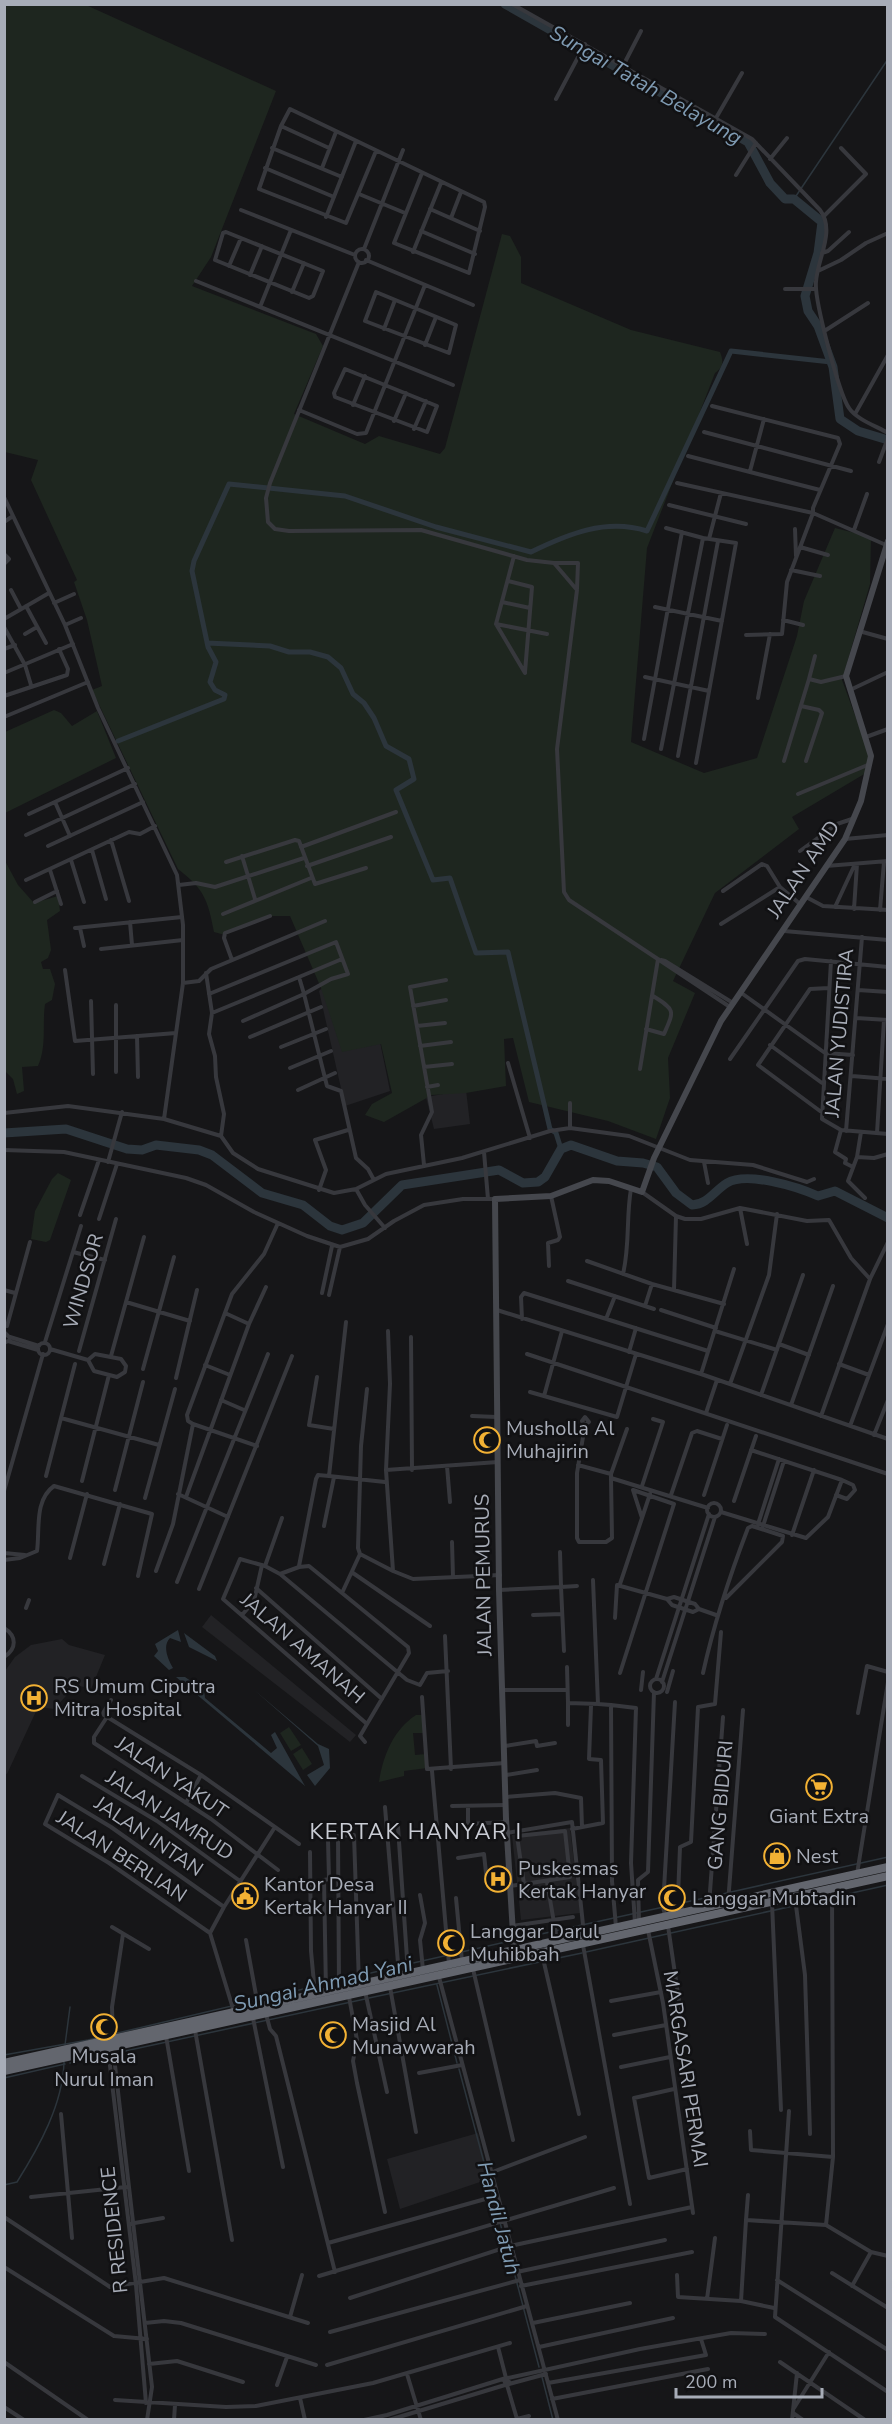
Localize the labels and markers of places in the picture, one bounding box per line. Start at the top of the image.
place label: Musholla Al Muhajirin [506,1415,615,1465]
mosque icon: Musholla Al Muhajirin [472,1425,502,1455]
place label: RS Umum Ciputra Mitra Hospital [54,1673,216,1723]
hospital icon: RS Umum Ciputra Mitra Hospital [19,1683,49,1713]
supermarket icon: Giant Extra [804,1772,834,1802]
place label: Giant Extra [769,1803,869,1830]
shop icon: Nest [762,1841,792,1871]
place label: Nest [796,1843,839,1870]
place label: Puskesmas Kertak Hanyar [518,1855,646,1905]
hospital icon: Puskesmas Kertak Hanyar [483,1864,513,1894]
place label: Kantor Desa Kertak Hanyar II [264,1871,408,1921]
public building icon: Kantor Desa Kertak Hanyar II [230,1881,260,1911]
mosque icon: Langgar Mubtadin [657,1883,687,1913]
place label: Langgar Mubtadin [692,1885,856,1912]
place label: Langgar Darul Muhibbah [470,1918,599,1968]
mosque icon: Langgar Darul Muhibbah [436,1928,466,1958]
place label: Masjid Al Munawwarah [352,2011,476,2061]
mosque icon: Musala Nurul Iman [89,2012,119,2042]
mosque icon: Masjid Al Munawwarah [318,2020,348,2050]
place label: Musala Nurul Iman [54,2043,154,2093]

